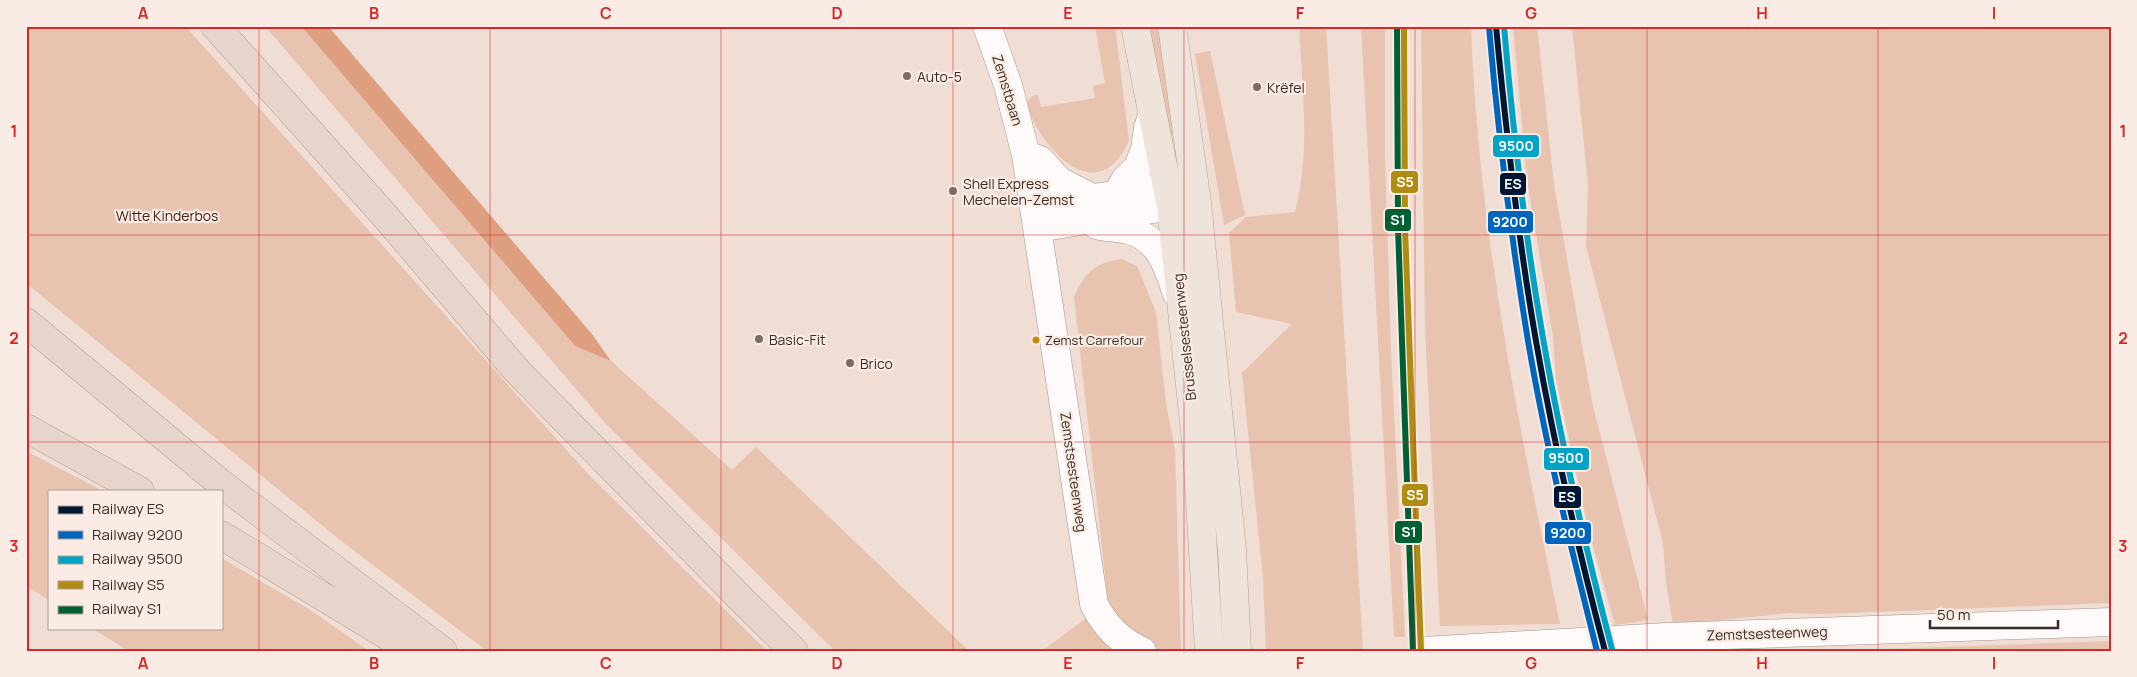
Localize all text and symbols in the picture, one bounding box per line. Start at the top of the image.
text: A [138,2,149,24]
text: B [369,2,379,24]
text: C [600,2,612,24]
text: D [831,2,843,24]
text: E [1063,2,1073,24]
text: F [1296,2,1305,24]
text: G [1525,2,1537,24]
text: H [1756,2,1768,24]
text: I [1992,2,1996,24]
street label: Zemstbaan [988,52,1028,128]
place label: Auto-5 [917,67,962,86]
marker: Auto-5 [901,70,913,82]
place label: Krëfel [1267,78,1305,97]
marker: Krëfel [1251,81,1263,93]
text: 1 [10,120,18,142]
text: 1 [2119,120,2127,142]
line badge: 9500 [1492,134,1540,158]
text: 9500 [1498,136,1534,155]
line badge: S5 [1390,170,1419,194]
text: S5 [1396,172,1414,191]
line badge: ES [1499,172,1527,196]
place label: Shell Express Mechelen-Zemst [963,174,1074,209]
text: ES [1504,174,1522,193]
marker: Shell Express Mechelen-Zemst [947,185,959,197]
park label: Witte Kinderbos [116,206,218,225]
line badge: S1 [1384,208,1412,232]
text: S1 [1390,210,1406,229]
line badge: 9200 [1487,210,1534,234]
text: 9200 [1492,212,1528,231]
street label: Brusselsesteenweg [1168,272,1200,402]
text: 2 [9,327,19,349]
text: 2 [2118,327,2128,349]
place label: Basic-Fit [769,330,826,349]
place label: Zemst Carrefour [1045,331,1144,349]
marker: Basic-Fit [753,333,765,345]
marker: Zemst Carrefour [1031,335,1041,345]
place label: Brico [860,354,893,373]
marker: Brico [844,357,856,369]
street label: Zemstsesteenweg [1056,411,1092,533]
line badge: 9500 [1543,447,1590,471]
text: 9500 [1548,448,1584,467]
line badge: S5 [1401,483,1429,507]
text: S5 [1406,485,1424,504]
line badge: ES [1553,485,1582,509]
text: ES [1558,487,1576,506]
legend [48,490,222,630]
text: Railway ES [92,498,164,519]
line badge: S1 [1394,520,1423,544]
line badge: 9200 [1544,521,1592,545]
text: S1 [1401,522,1417,541]
text: 9200 [1550,523,1586,542]
text: Railway 9200 [92,524,183,545]
text: 3 [9,535,19,557]
text: 3 [2118,535,2128,557]
text: Railway 9500 [92,548,183,569]
text: Railway S5 [92,574,165,595]
scale bar [1930,597,2057,629]
text: Railway S1 [92,598,162,619]
text: 50 m [1937,604,1971,625]
street label: Zemstsesteenweg [1706,621,1828,645]
text: A [138,652,149,674]
text: B [369,652,379,674]
text: C [600,652,612,674]
text: D [831,652,843,674]
text: E [1063,652,1073,674]
text: F [1296,652,1305,674]
text: G [1525,652,1537,674]
text: H [1756,652,1768,674]
text: I [1992,652,1996,674]

